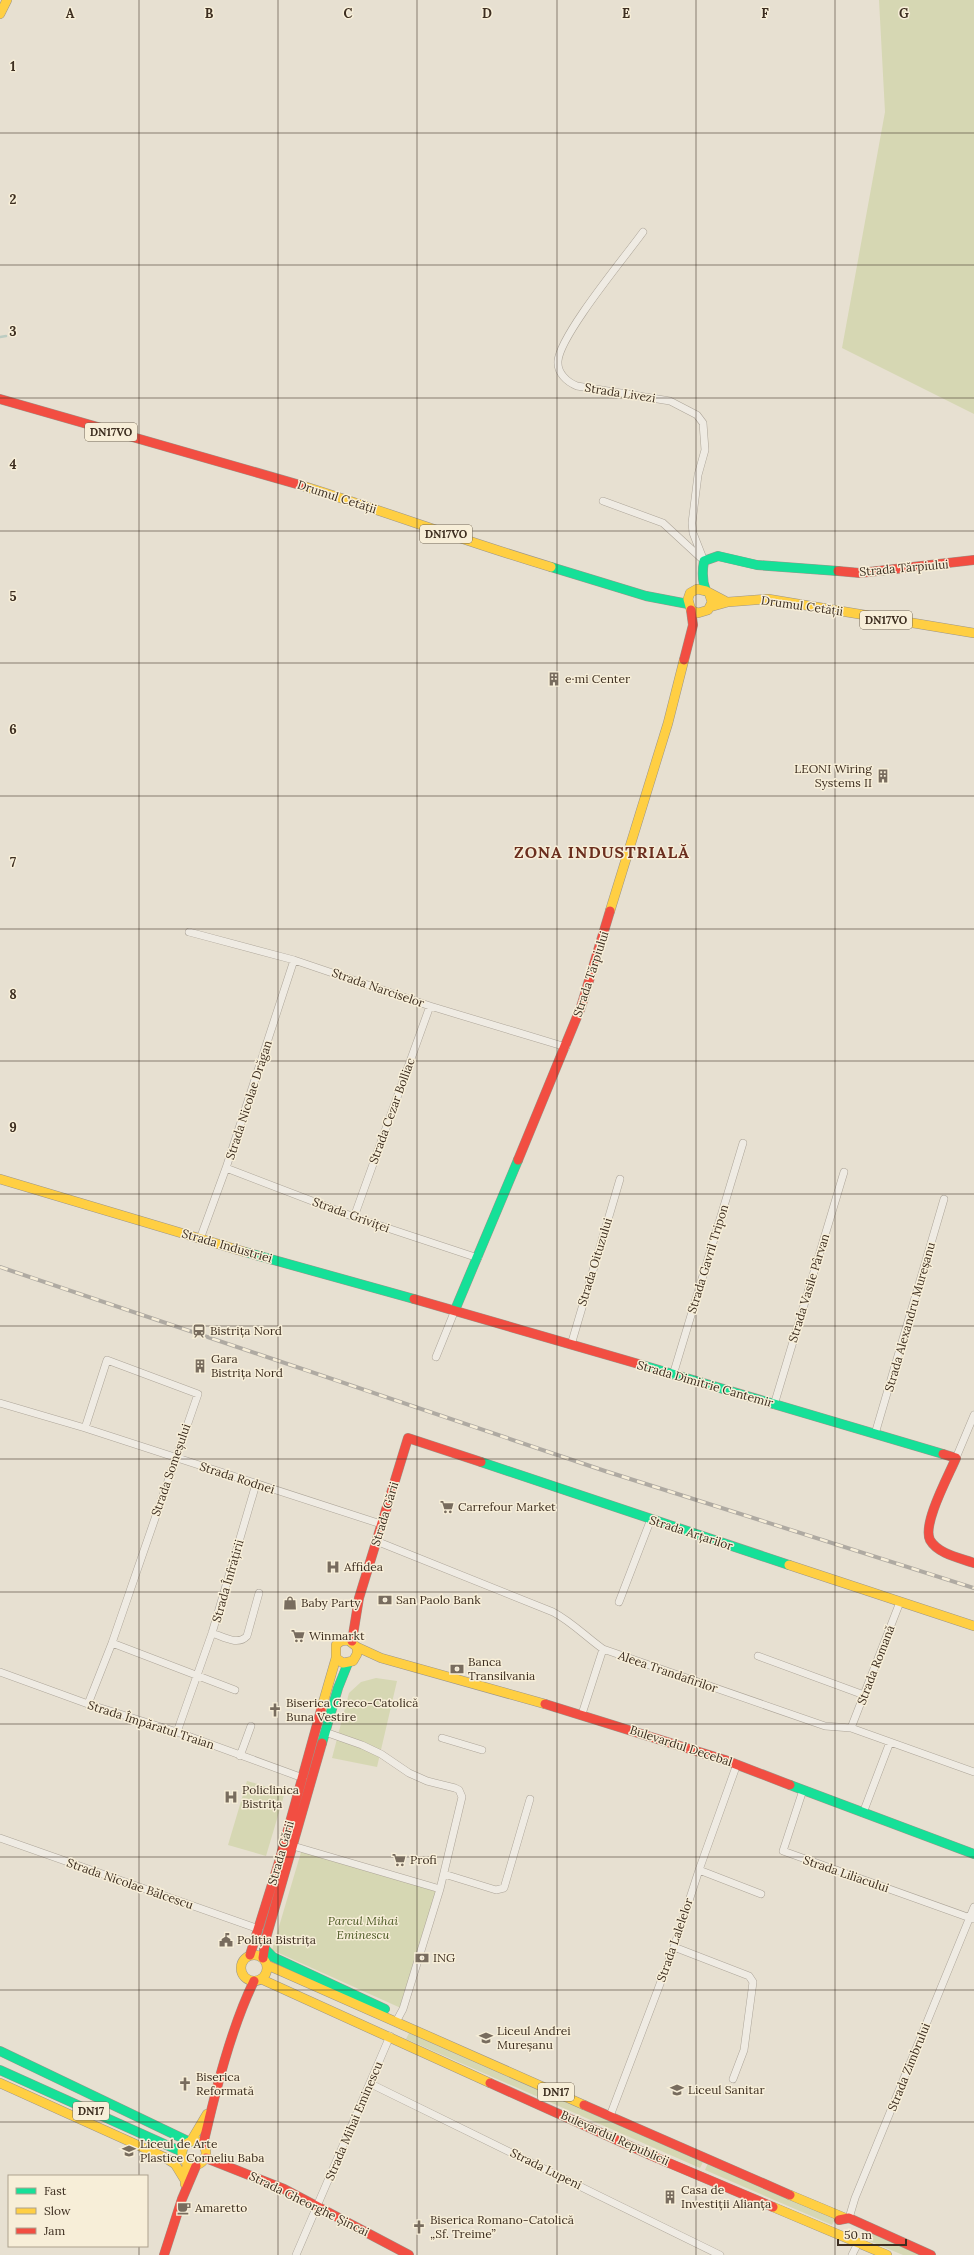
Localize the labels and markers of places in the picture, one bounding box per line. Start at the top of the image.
building icon: e·mi Center [546,671,562,687]
place label: e·mi Center [565,671,631,686]
place label: LEONI Wiring Systems II [794,761,872,790]
building icon: LEONI Wiring Systems II [875,768,891,784]
station icon: Bistrița Nord [191,1323,207,1339]
place label: Bistrița Nord [210,1323,282,1338]
place label: Gara Bistrița Nord [211,1351,283,1380]
building icon: Gara Bistrița Nord [192,1358,208,1374]
supermarket icon: Carrefour Market [439,1499,455,1515]
place label: Carrefour Market [458,1499,556,1514]
hospital icon: Affidea [325,1559,341,1575]
place label: Affidea [343,1559,383,1574]
bank icon: San Paolo Bank [377,1592,393,1608]
place label: San Paolo Bank [396,1592,481,1607]
shop icon: Baby Party [282,1595,298,1611]
place label: Baby Party [301,1595,361,1610]
supermarket icon: Winmarkt [290,1628,306,1644]
place label: Winmarkt [309,1628,365,1643]
place label: Banca Transilvania [468,1654,535,1683]
bank icon: Banca Transilvania [449,1661,465,1677]
place label: Biserica Greco-Catolică Buna Vestire [286,1695,418,1724]
church icon: Biserica Greco-Catolică Buna Vestire [267,1702,283,1718]
place label: Policlinica Bistrița [242,1782,299,1811]
hospital icon: Policlinica Bistrița [223,1789,239,1805]
supermarket icon: Profi [391,1852,407,1868]
place label: Profi [410,1852,437,1867]
public building icon: Poliția Bistrița [218,1932,234,1948]
place label: Poliția Bistrița [237,1932,316,1947]
bank icon: ING [414,1950,430,1966]
place label: ING [433,1950,455,1965]
place label: Liceul Andrei Mureșanu [497,2023,571,2052]
school or university icon: Liceul Andrei Mureșanu [478,2030,494,2046]
place label: Biserica Reformată [196,2069,254,2098]
church icon: Biserica Reformată [177,2076,193,2092]
school or university icon: Liceul Sanitar [669,2082,685,2098]
place label: Liceul Sanitar [688,2082,765,2097]
place label: Liceul de Arte Plastice Corneliu Baba [140,2136,264,2165]
school or university icon: Liceul de Arte Plastice Corneliu Baba [121,2143,137,2159]
place label: Casa de Investiții Alianța [681,2182,771,2211]
building icon: Casa de Investiții Alianța [662,2189,678,2205]
cafe icon: Amaretto [176,2200,192,2216]
place label: Amaretto [194,2200,247,2215]
place label: Biserica Romano-Catolică „Sf. Treime” [430,2212,574,2241]
church icon: Biserica Romano-Catolică „Sf. Treime” [411,2219,427,2235]

